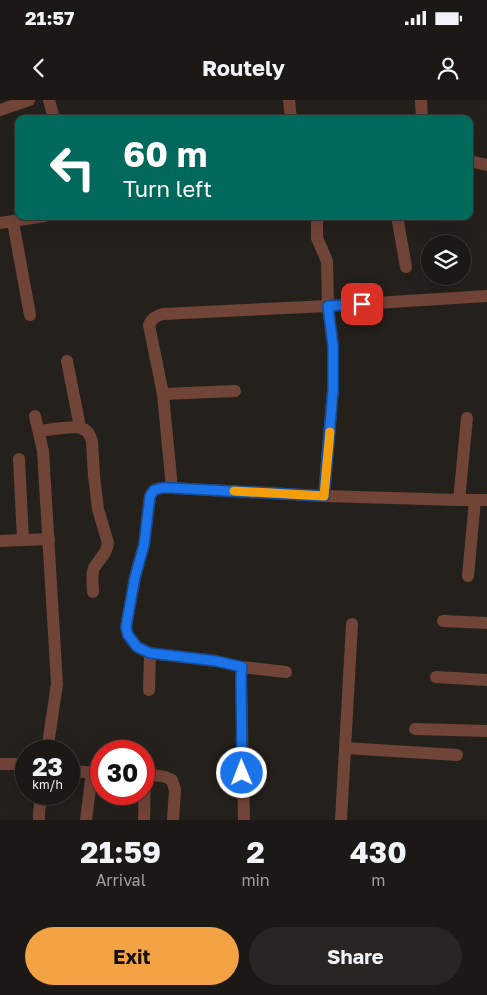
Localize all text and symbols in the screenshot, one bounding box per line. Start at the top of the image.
text: 21:57 [25,6,74,29]
icon: back [25,54,53,82]
text: Routely [202,54,285,81]
icon: person [434,54,462,82]
text: 60 m [123,133,207,175]
icon: left [40,135,105,200]
text: Turn left [123,175,212,202]
map controls [421,235,471,285]
button: layers [421,235,471,285]
pin [341,283,383,325]
icon: arrive [348,290,376,318]
speed limit sign: 30 [90,740,155,805]
position arrow [215,746,267,798]
text: 23 [32,751,63,782]
text: km/h [32,777,63,792]
text: 21:59 [80,834,161,870]
text: 2 [246,834,265,870]
text: 430 [350,834,407,870]
text: Arrival [96,870,146,890]
text: min [241,870,270,890]
text: m [371,870,385,890]
button: Exit [25,927,239,985]
button: Share [249,927,462,985]

